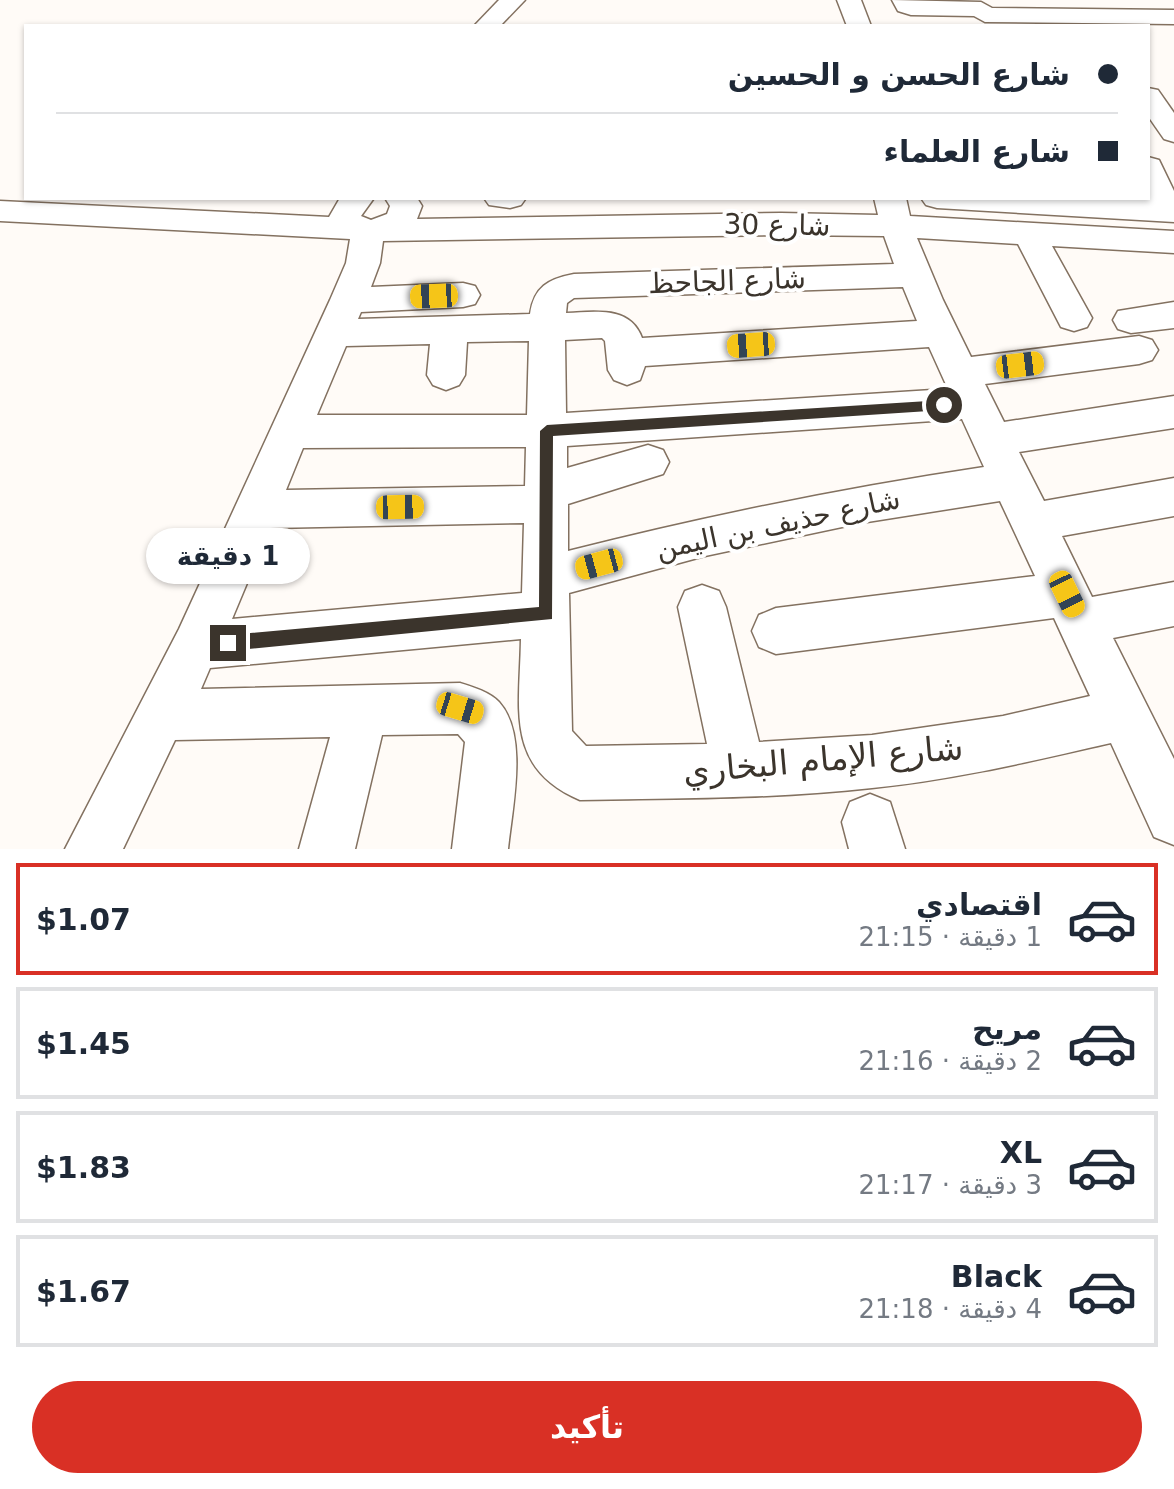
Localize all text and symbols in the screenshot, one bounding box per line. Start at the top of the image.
text: شارع الحسن و الحسين [728,57,1070,92]
text: شارع العلماء [884,134,1070,169]
street label: شارع 30 [723,208,831,242]
street label: شارع الجاحظ [648,262,806,300]
car [410,283,458,309]
car [726,331,776,359]
car [995,350,1045,380]
route start [926,387,962,423]
street label: شارع حذيف بن اليمن [653,482,903,566]
car [376,495,424,519]
callout: 1 دقيقة [146,527,310,583]
text: 1 دقيقة [177,541,279,571]
car [573,546,625,582]
car [1046,567,1088,621]
route end [210,625,246,661]
car [434,690,486,726]
street label: شارع الإمام البخاري [681,727,965,792]
icon: car [1066,883,1138,955]
text: اقتصادي [916,887,1042,922]
text: $1.07 [36,902,131,937]
text: 1 دقيقة · 21:15 [859,922,1042,952]
icon: car [1066,1007,1138,1079]
text: مريح [972,1011,1042,1046]
text: $1.45 [36,1026,131,1061]
text: 2 دقيقة · 21:16 [859,1046,1042,1076]
icon: car [1066,1131,1138,1203]
text: XL [1000,1135,1042,1170]
text: $1.83 [36,1150,131,1185]
text: 3 دقيقة · 21:17 [859,1170,1042,1200]
icon: car [1066,1255,1138,1327]
text: Black [951,1259,1042,1294]
text: $1.67 [36,1274,131,1309]
text: 4 دقيقة · 21:18 [859,1294,1042,1324]
button: تأكيد [32,1381,1142,1473]

